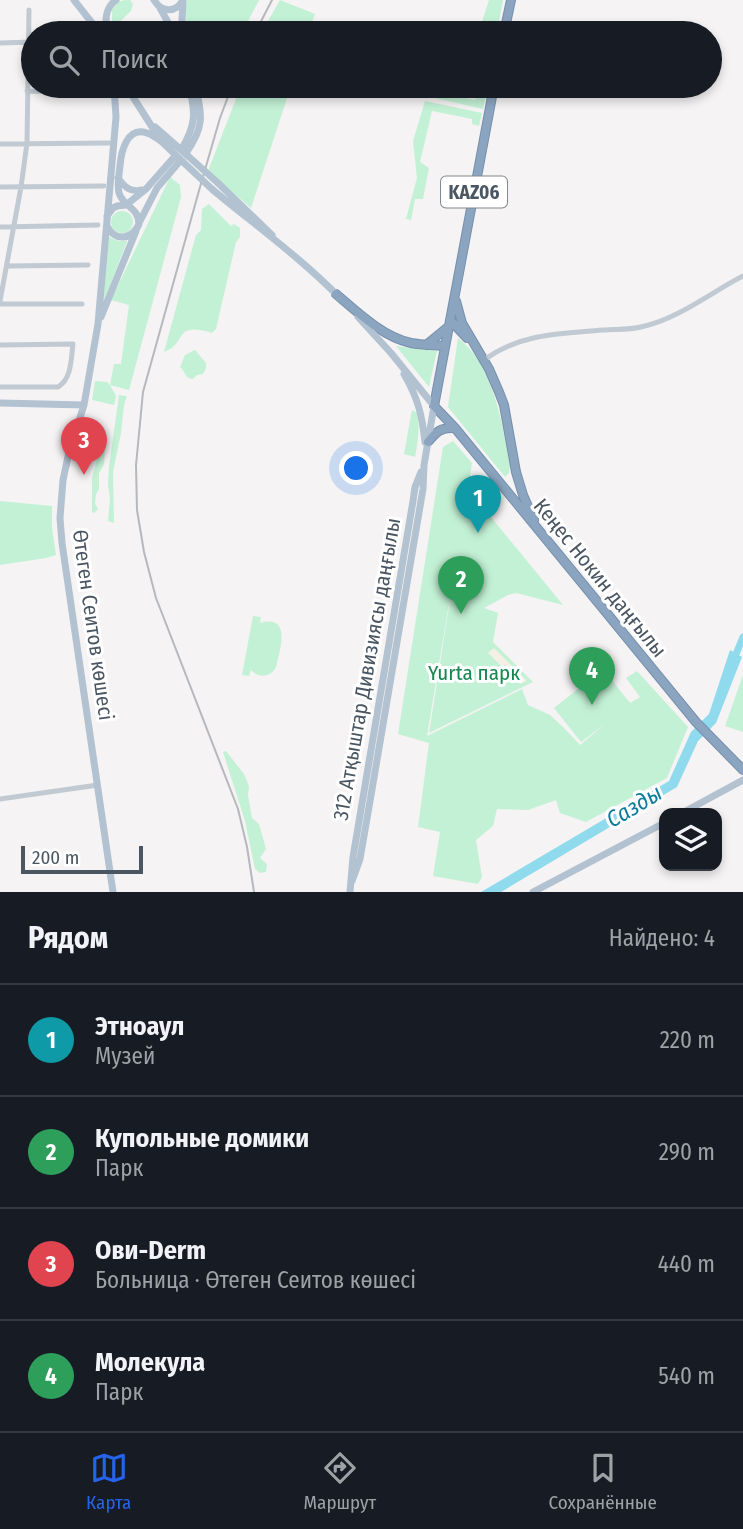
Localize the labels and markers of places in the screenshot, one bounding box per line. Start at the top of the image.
pin: 3 [61,417,107,475]
pin: 1 [455,475,501,533]
pin: 2 [438,556,484,614]
pin: 4 [569,647,615,705]

